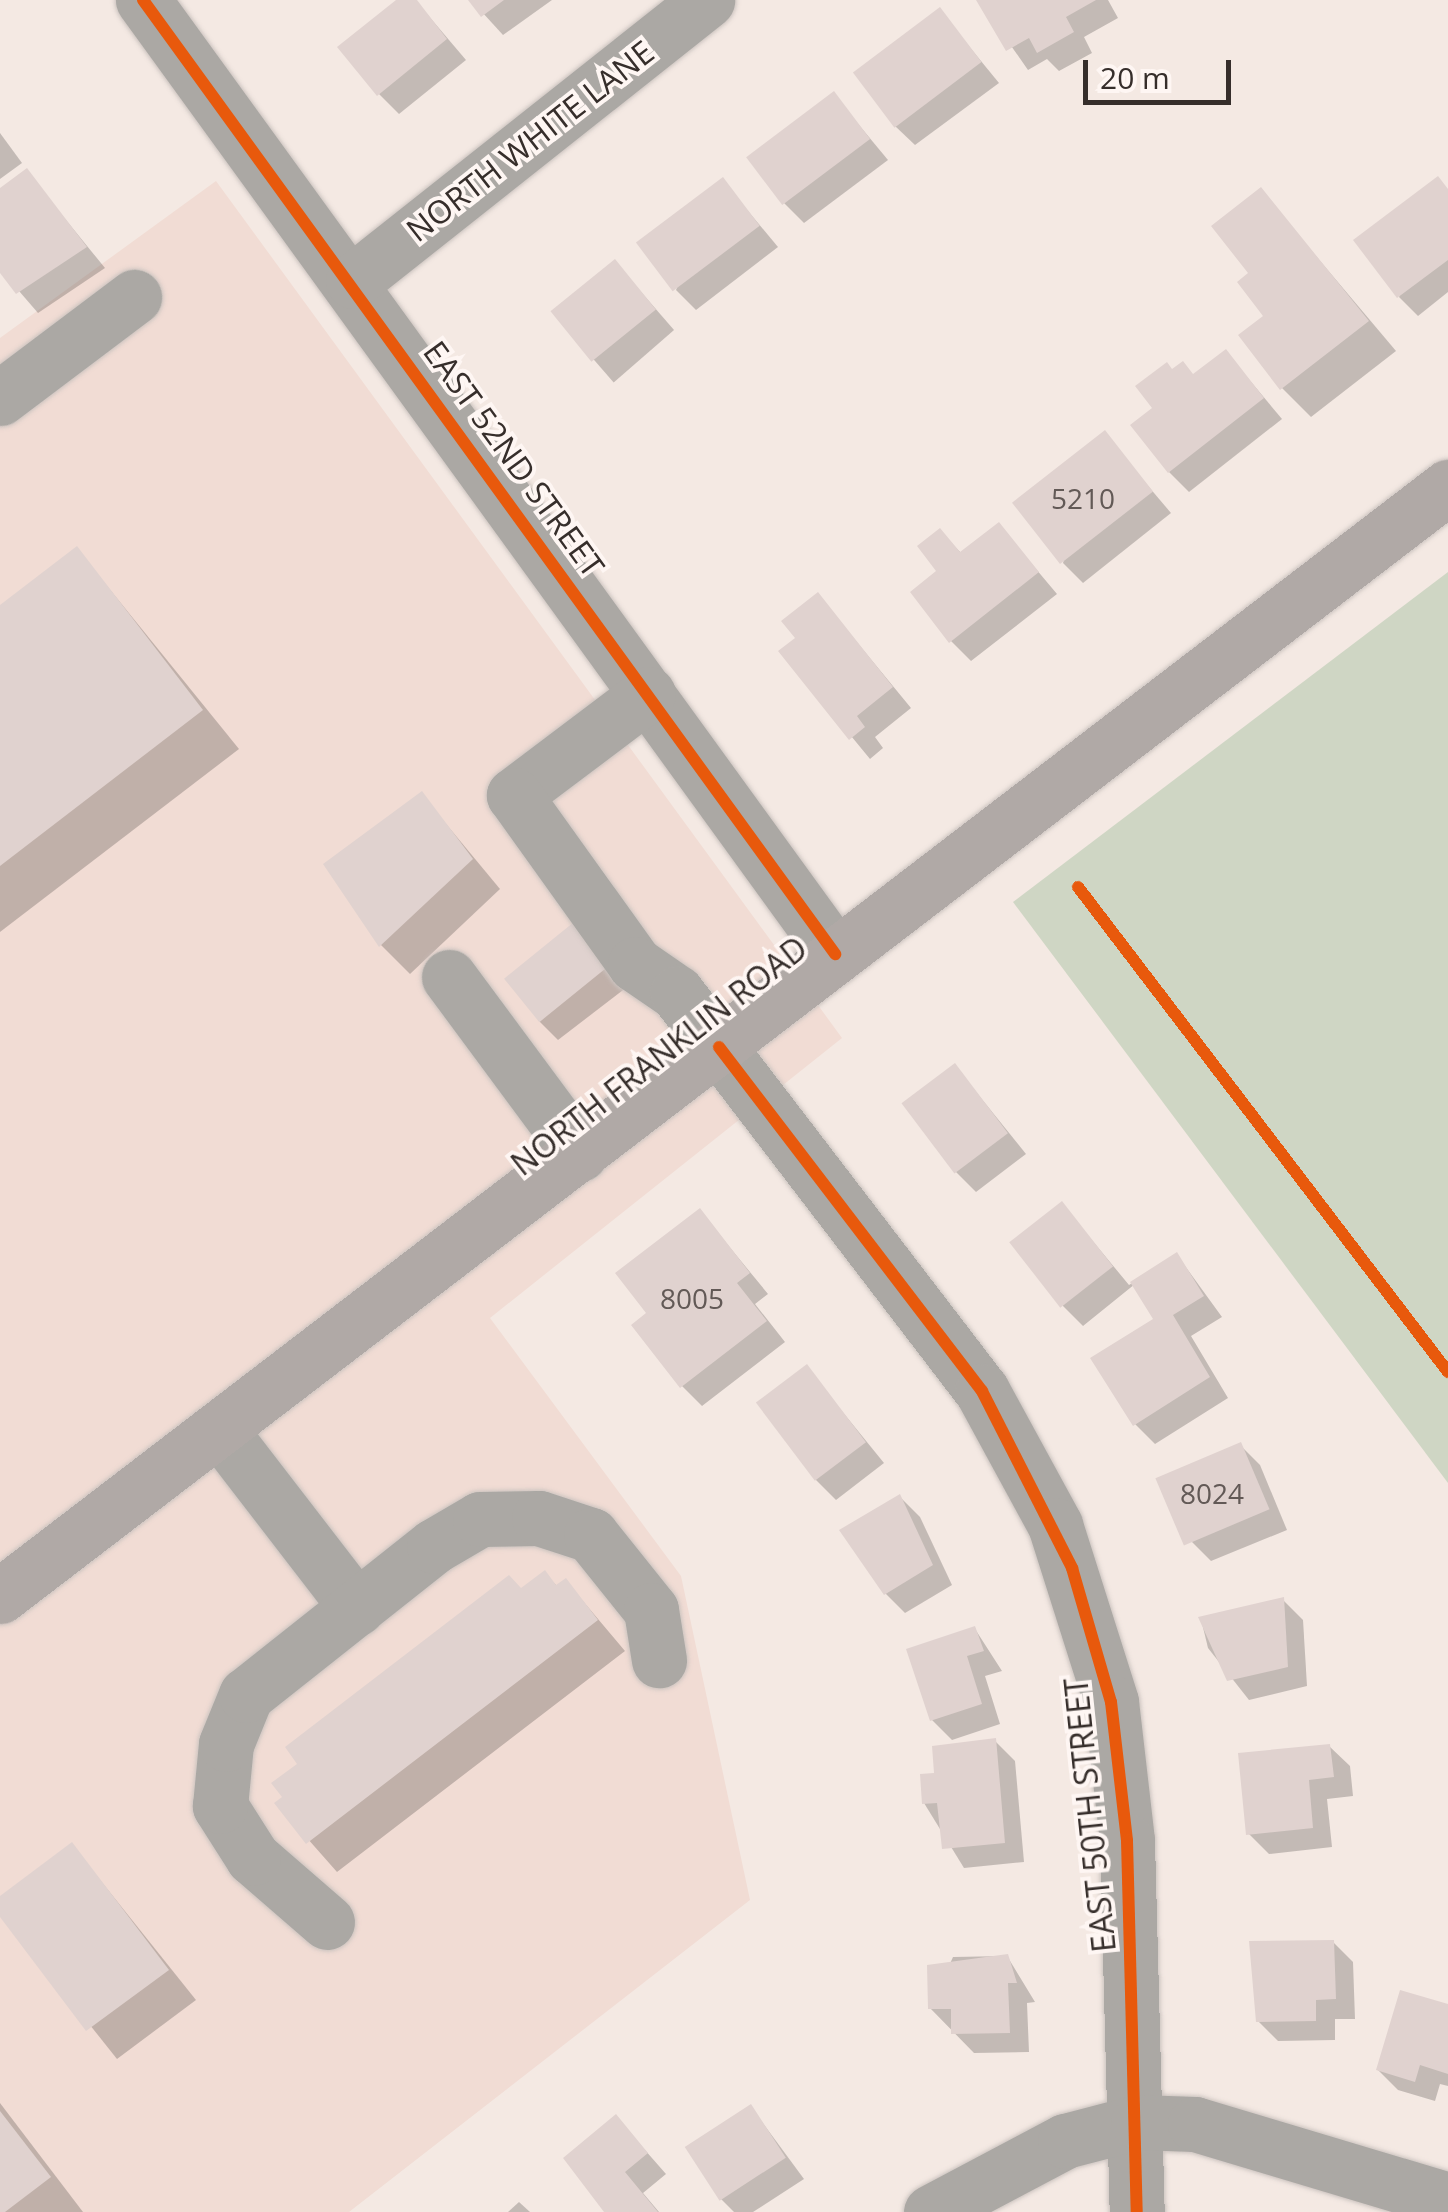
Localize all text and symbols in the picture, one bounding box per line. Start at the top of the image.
street label: NORTH WHITE LANE [399,33,661,249]
scale bar [1088,40,1236,102]
text: 20 m [1100,57,1170,98]
street label: EAST 52ND STREET [416,334,612,584]
house number: 5210 [1051,481,1115,515]
street label: NORTH FRANKLIN ROAD [504,929,814,1183]
house number: 8005 [660,1281,724,1315]
house number: 8024 [1180,1476,1244,1510]
street label: EAST 50TH STREET [1056,1676,1124,1954]

